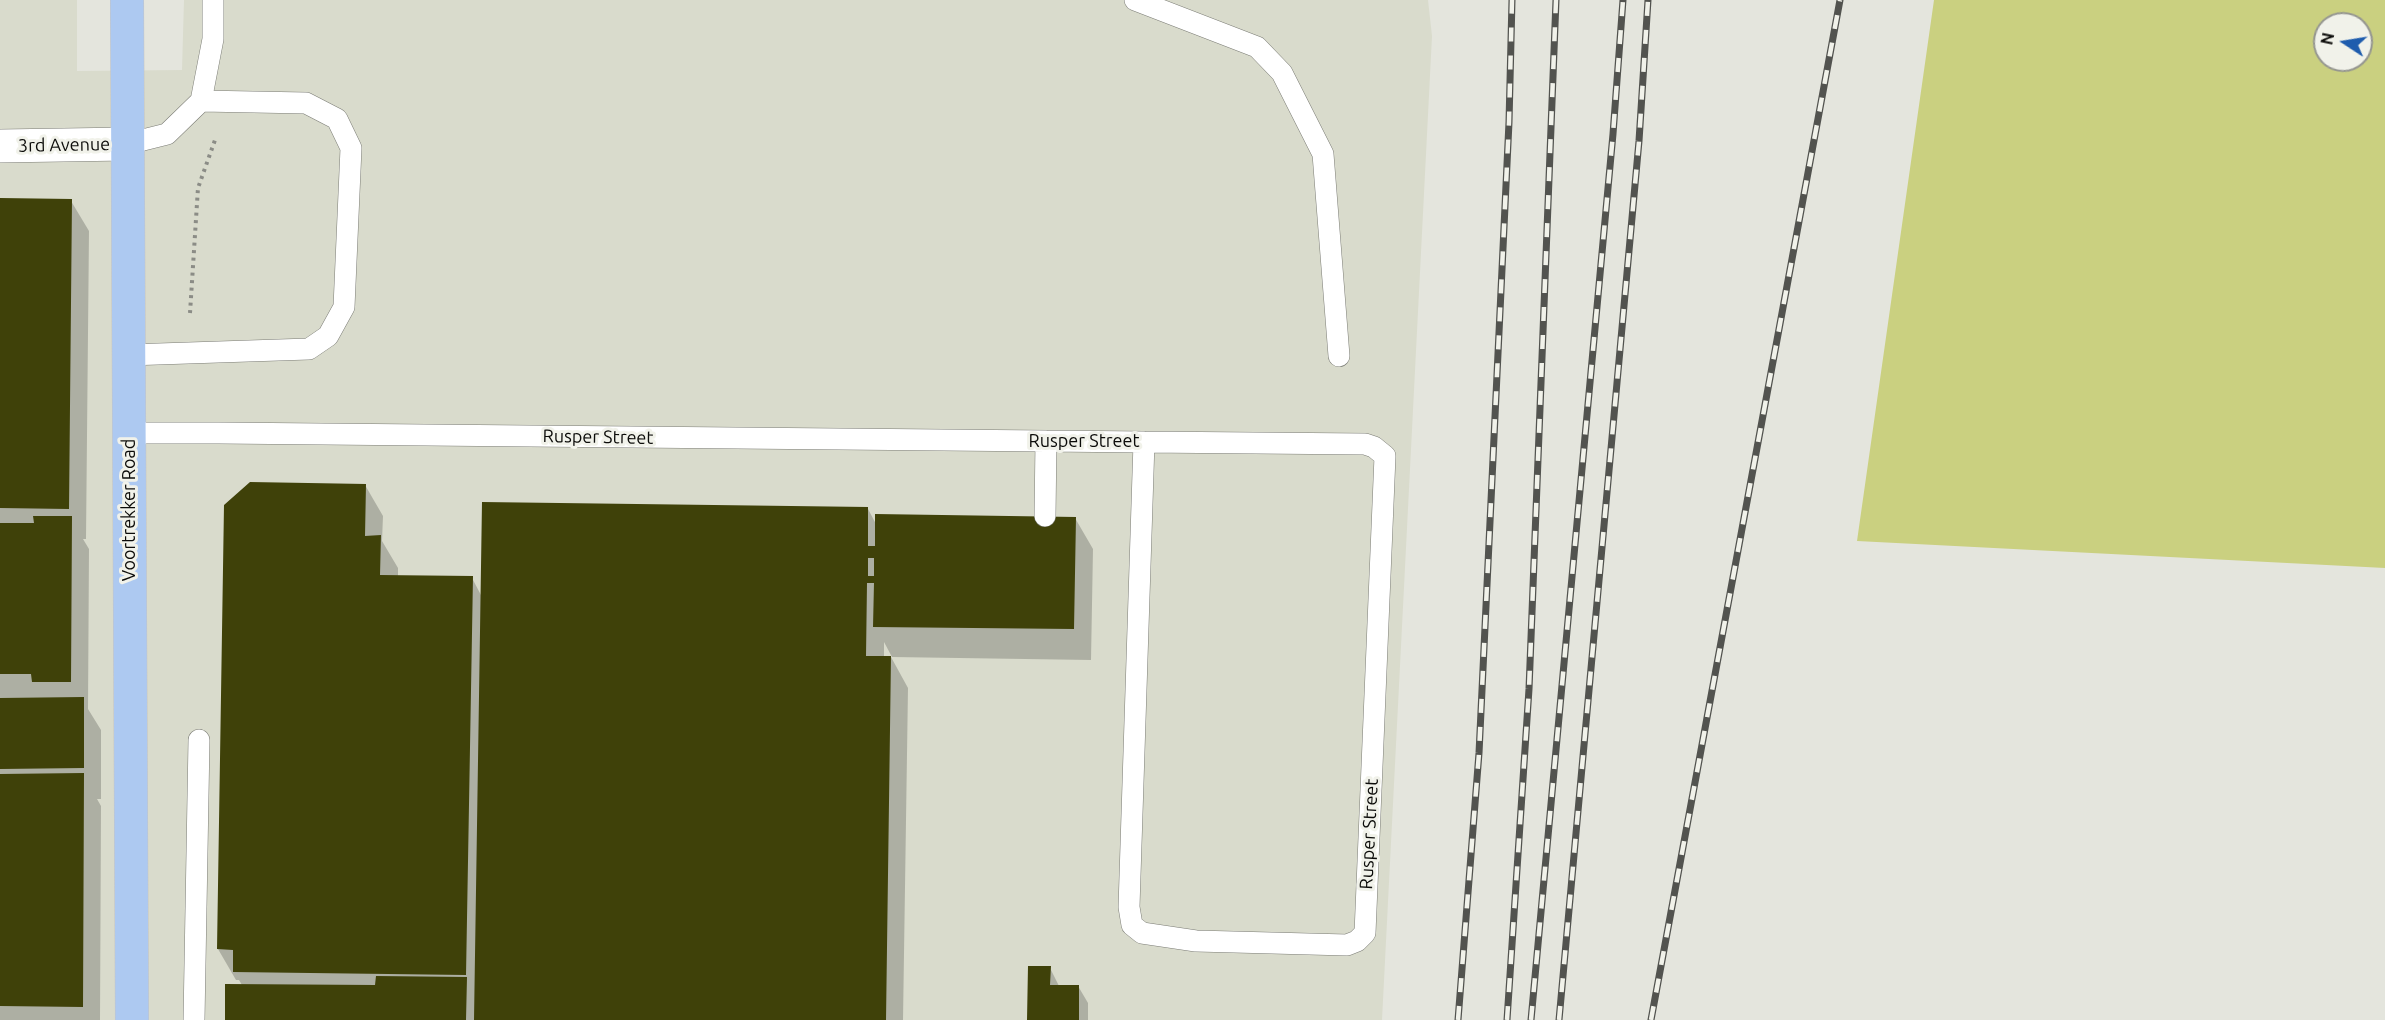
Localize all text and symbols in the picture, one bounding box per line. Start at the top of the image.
north arrow [2313,12,2373,72]
text: N [2317,31,2337,46]
street label: 3rd Avenue [18,133,110,157]
street label: Rusper Street [542,425,654,449]
street label: Rusper Street [1029,430,1139,452]
street label: Voortrekker Road [118,439,140,581]
street label: Rusper Street [1355,778,1383,890]

